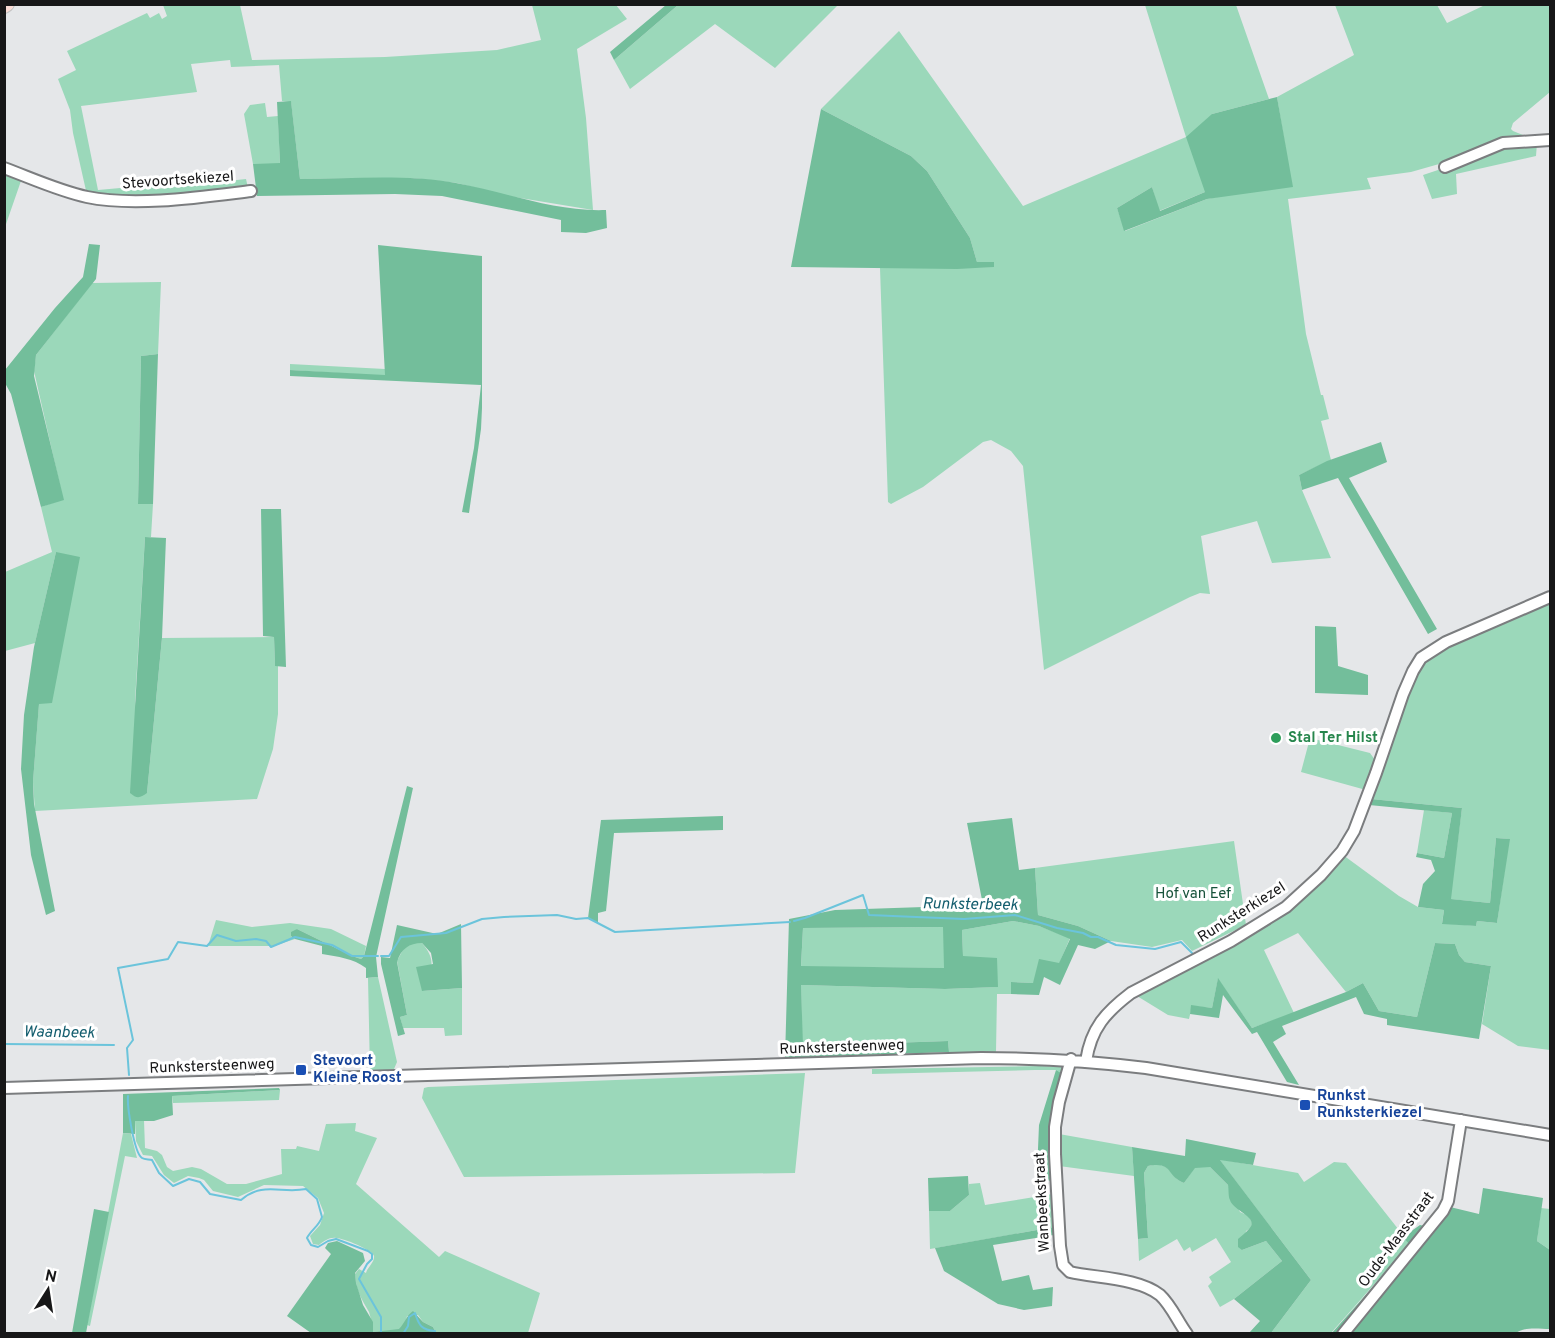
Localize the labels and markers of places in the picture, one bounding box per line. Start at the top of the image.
place label: Stal Ter Hilst [1288,729,1378,748]
marker: Stal Ter Hilst [1269,731,1283,745]
place label: Stevoort Kleine Roost [313,1052,402,1088]
marker: Stevoort Kleine Roost [294,1063,308,1077]
place label: Runkst Runksterkiezel [1317,1087,1422,1123]
marker: Runkst Runksterkiezel [1298,1098,1312,1112]

